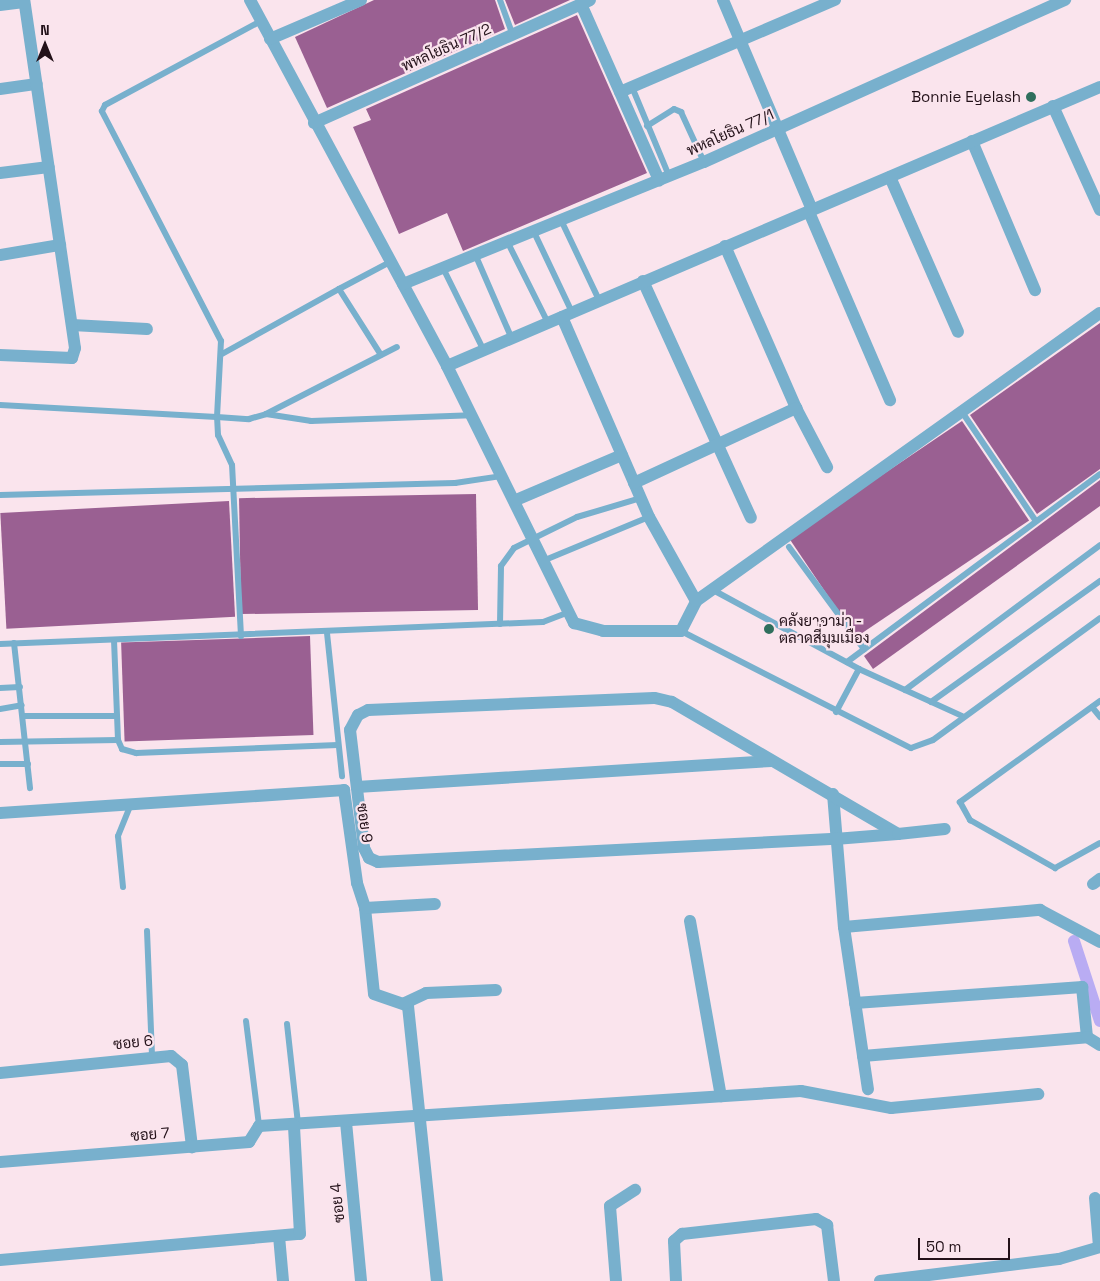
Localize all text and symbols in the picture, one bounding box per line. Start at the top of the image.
street label: พหลโยธิน 77/2 [398,19,494,75]
north arrow [20,20,70,70]
text: N [40,21,50,39]
place label: Bonnie Eyelash [911,88,1021,106]
marker: Bonnie Eyelash [1025,91,1037,103]
street label: พหลโยธิน 77/1 [684,105,776,159]
place label: คลังยาอาม่า - ตลาดสี่มุมเมือง [779,611,870,646]
marker: คลังยาอาม่า - ตลาดสี่มุมเมือง [763,623,775,635]
street label: ซอย 9 [353,802,377,844]
street label: ซอย 6 [112,1031,154,1053]
street label: ซอย 7 [130,1123,170,1145]
street label: ซอย 4 [326,1182,348,1224]
scale bar [920,1228,1012,1260]
text: 50 m [926,1237,961,1256]

